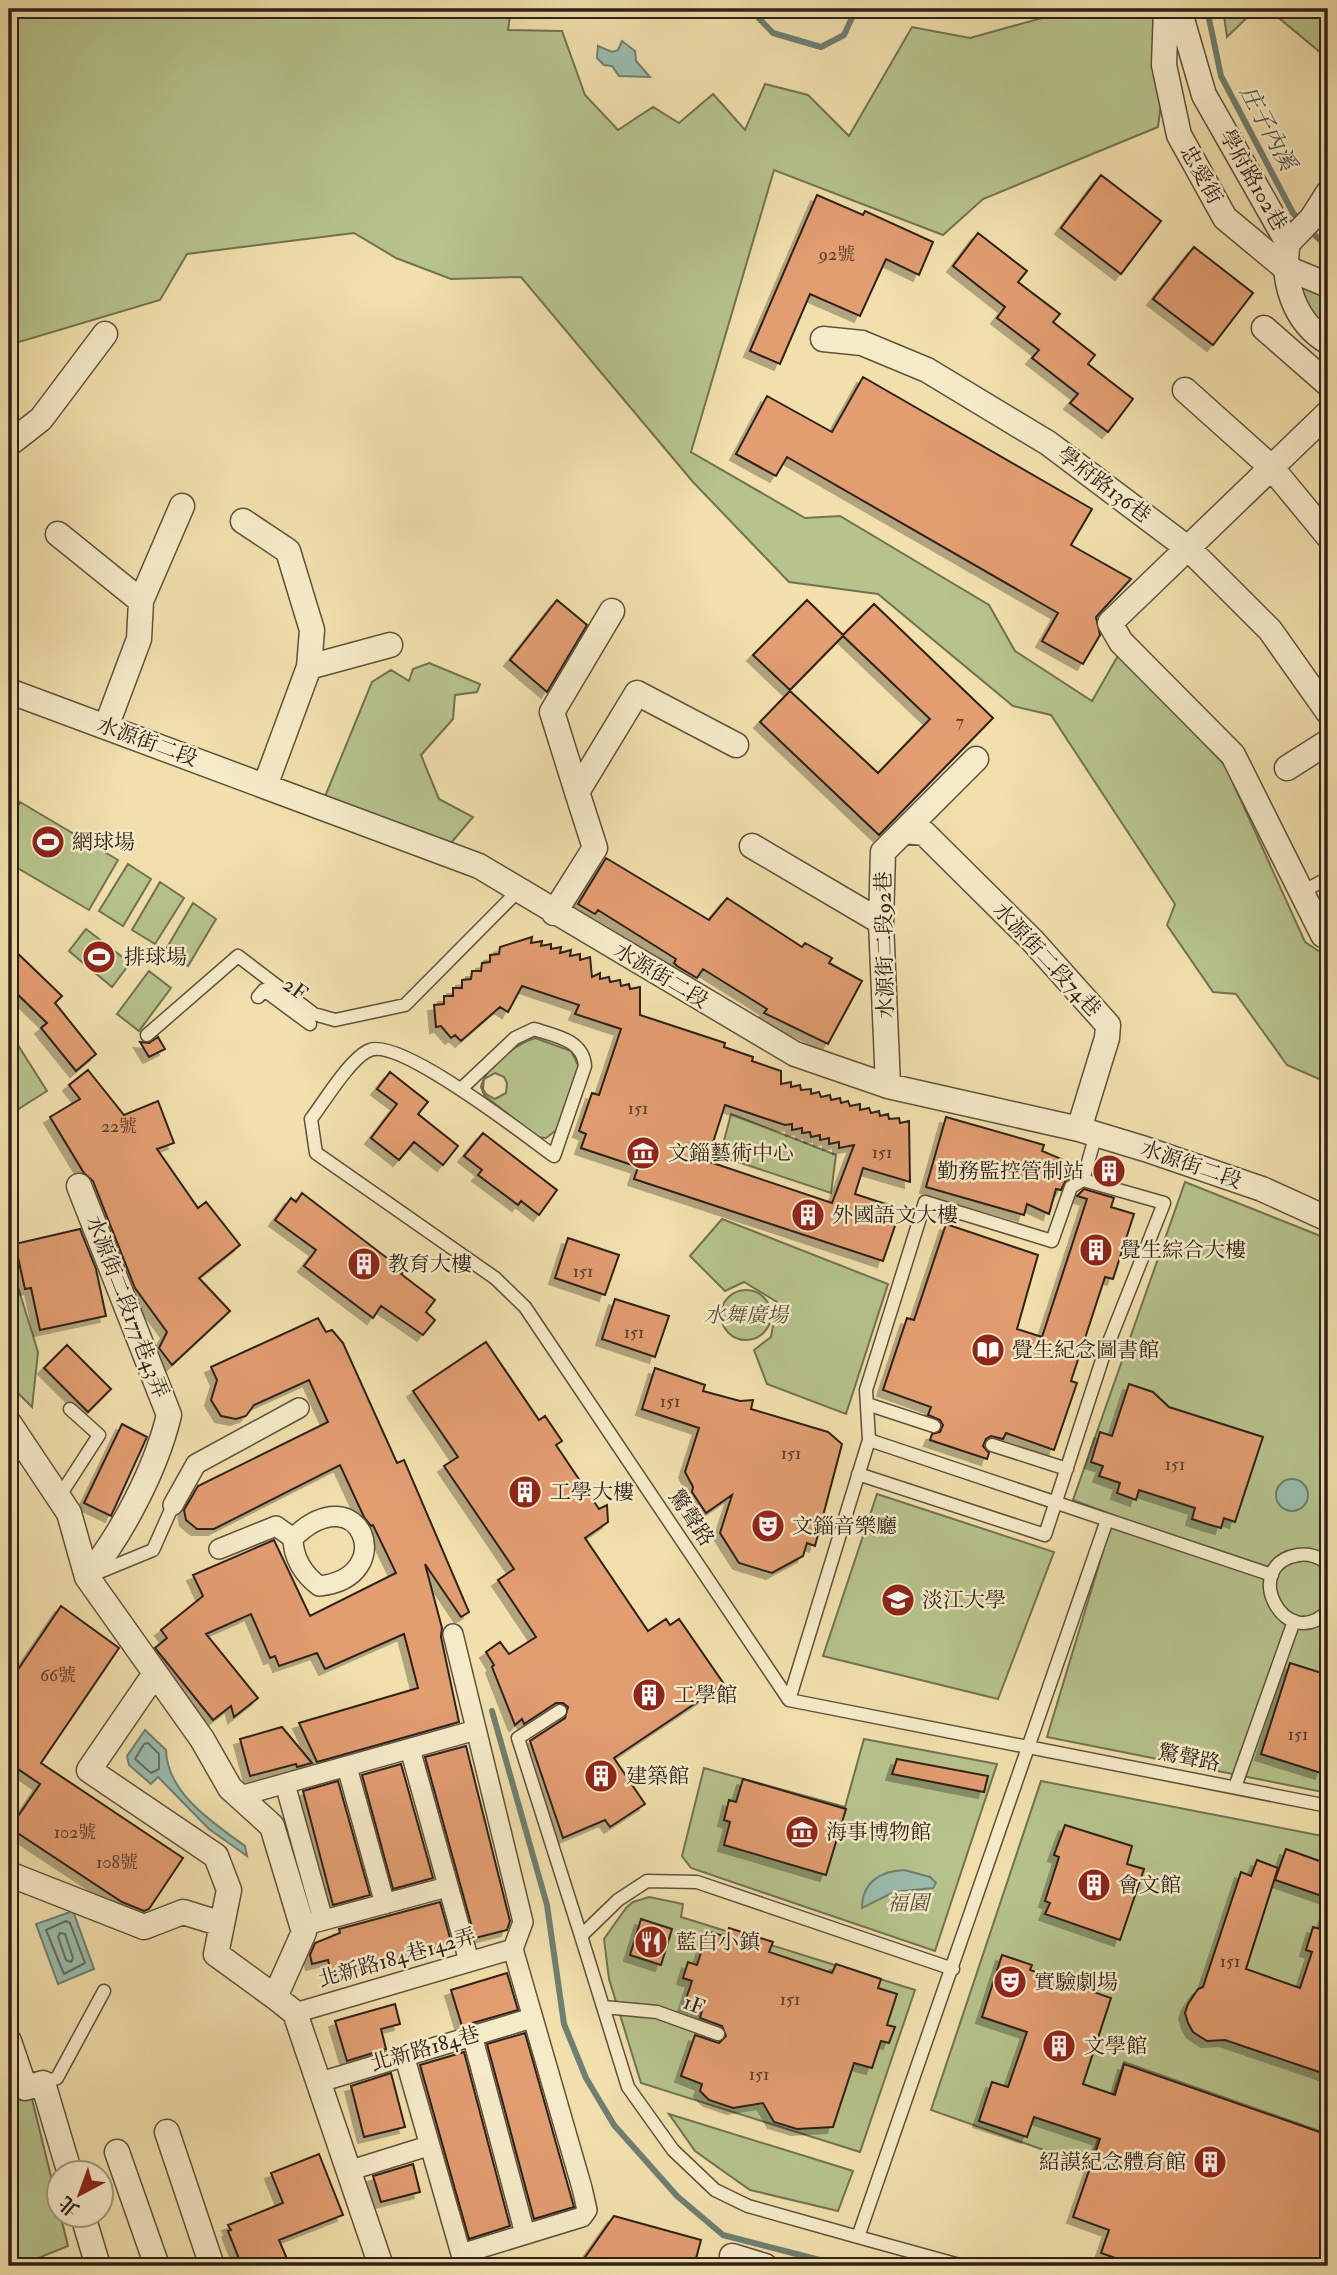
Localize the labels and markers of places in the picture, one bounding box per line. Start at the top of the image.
sports icon: 網球場 [29,823,67,861]
place label: 網球場 [72,829,135,856]
sports icon: 排球場 [80,938,118,976]
place label: 排球場 [124,944,187,971]
museum icon: 文錙藝術中心 [624,1134,662,1172]
place label: 文錙藝術中心 [668,1140,794,1167]
building icon: 勤務監控管制站 [1090,1152,1128,1190]
place label: 勤務監控管制站 [937,1158,1084,1185]
building icon: 外國語文大樓 [789,1196,827,1234]
place label: 外國語文大樓 [832,1202,958,1229]
building icon: 覺生綜合大樓 [1077,1231,1115,1269]
place label: 覺生綜合大樓 [1120,1237,1246,1264]
building icon: 教育大樓 [345,1245,383,1283]
place label: 教育大樓 [388,1251,472,1278]
library icon: 覺生紀念圖書館 [969,1331,1007,1369]
place label: 覺生紀念圖書館 [1012,1337,1159,1364]
building icon: 工學大樓 [506,1473,544,1511]
place label: 工學大樓 [550,1479,634,1506]
theatre icon: 文錙音樂廳 [749,1507,787,1545]
place label: 文錙音樂廳 [792,1513,897,1540]
school or university icon: 淡江大學 [879,1581,917,1619]
place label: 淡江大學 [922,1587,1006,1614]
building icon: 工學館 [630,1676,668,1714]
place label: 工學館 [674,1682,737,1709]
building icon: 建築館 [582,1757,620,1795]
place label: 建築館 [626,1763,689,1790]
museum icon: 海事博物館 [783,1813,821,1851]
place label: 海事博物館 [826,1819,931,1846]
building icon: 會文館 [1075,1866,1113,1904]
place label: 會文館 [1118,1872,1181,1899]
restaurant icon: 藍白小鎮 [632,1923,670,1961]
place label: 藍白小鎮 [676,1929,760,1956]
theatre icon: 實驗劇場 [991,1963,1029,2001]
place label: 實驗劇場 [1034,1969,1118,1996]
building icon: 文學館 [1040,2027,1078,2065]
place label: 文學館 [1084,2033,1147,2060]
building icon: 紹謨紀念體育館 [1191,2143,1229,2181]
place label: 紹謨紀念體育館 [1039,2149,1186,2176]

